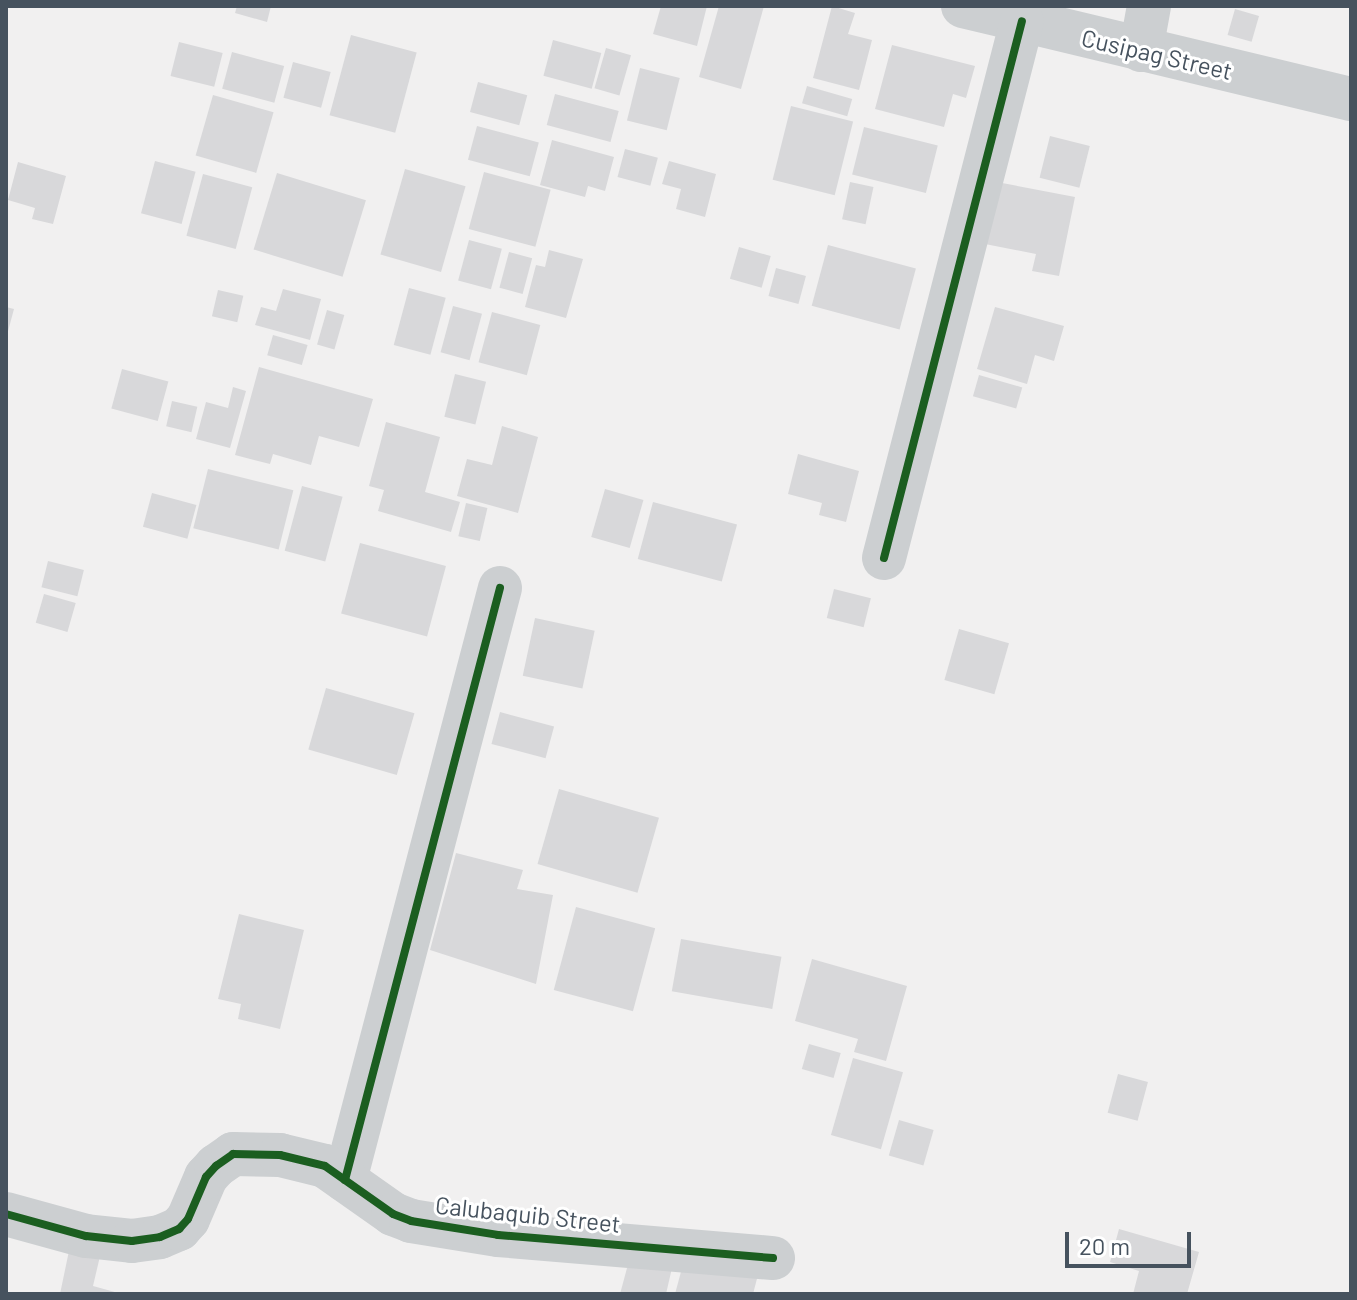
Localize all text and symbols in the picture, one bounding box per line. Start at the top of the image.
street label: Cusipag Street [1079,23,1235,85]
street label: Calubaquib Street [434,1190,622,1238]
scale bar [1069,1216,1195,1266]
text: 20 m [1079,1231,1130,1260]

